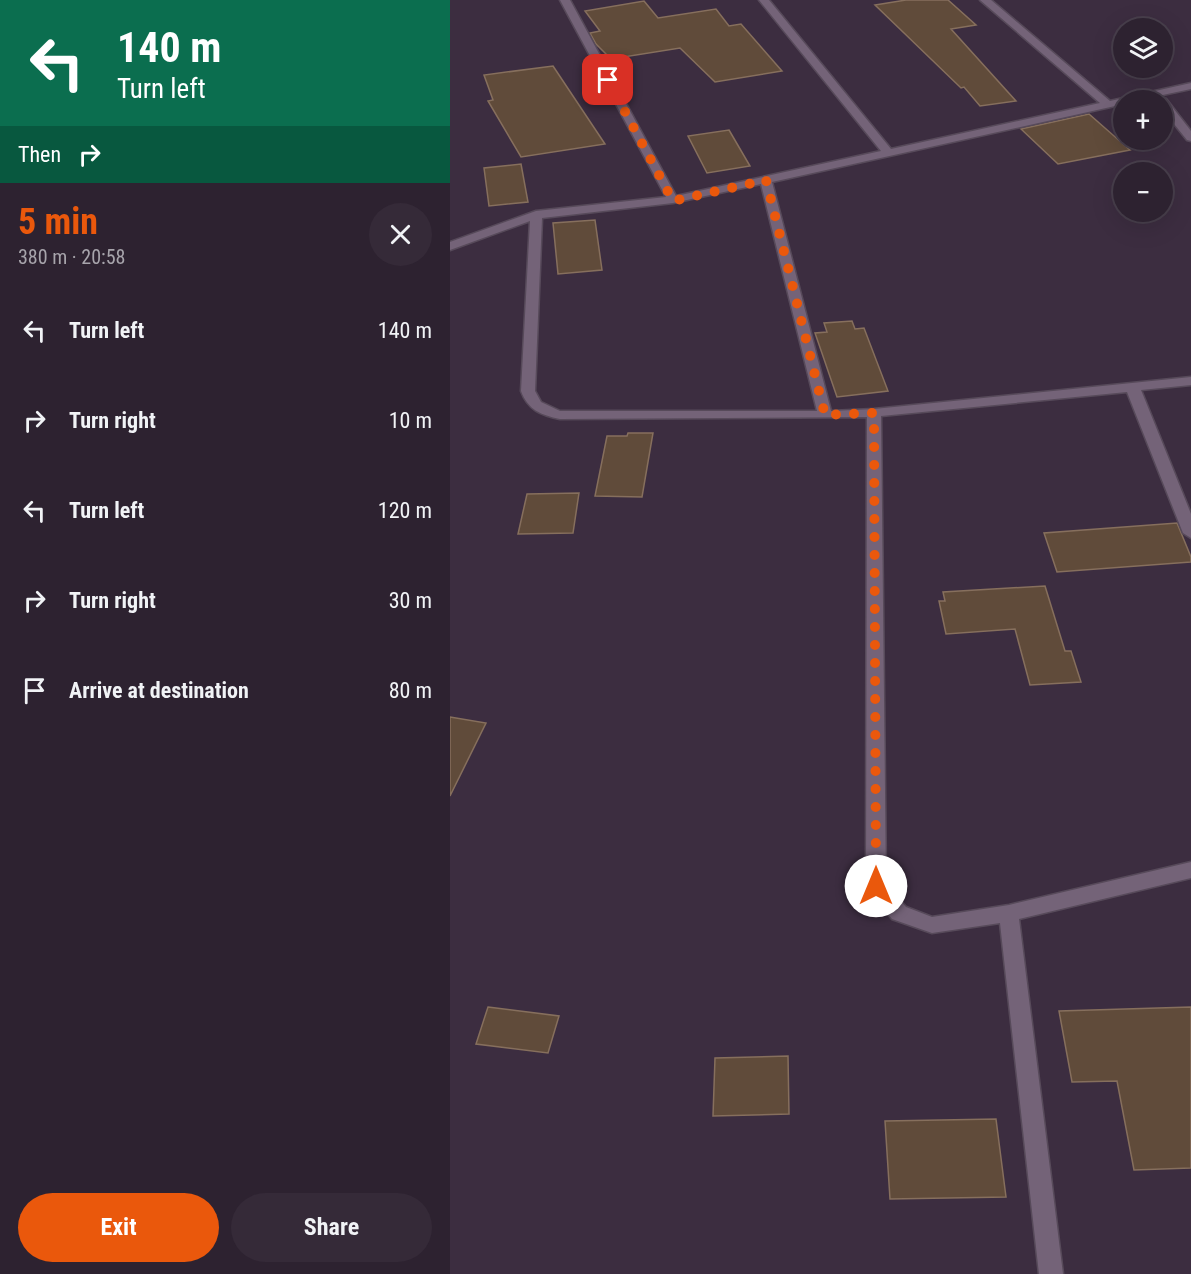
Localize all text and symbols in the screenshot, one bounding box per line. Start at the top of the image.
map controls [1113,18,1173,222]
button: layers [1113,18,1173,78]
text: 140 m [117,23,222,72]
icon: left [18,24,96,102]
pin [582,54,633,105]
icon: arrive [591,63,624,96]
text: Turn left [117,73,206,105]
button: + [1113,90,1173,150]
icon: right [73,138,106,171]
text: Then [18,142,61,167]
button: − [1113,162,1173,222]
text: 5 min [18,201,98,243]
button: close [369,203,432,266]
text: 380 m · 20:58 [18,245,125,269]
icon: left [18,314,51,347]
text: Turn left [69,318,144,343]
text: 140 m [378,318,432,343]
icon: right [18,404,51,437]
text: Turn right [69,408,156,433]
text: 10 m [389,408,432,433]
icon: left [18,494,51,527]
text: Turn left [69,498,144,523]
text: 120 m [378,498,432,523]
icon: right [18,584,51,617]
text: Turn right [69,588,156,613]
text: 30 m [389,588,432,613]
icon: arrive [18,674,51,707]
text: Arrive at destination [69,678,249,703]
text: 80 m [389,678,432,703]
position arrow [844,854,908,918]
button: Exit [18,1193,219,1262]
button: Share [231,1193,432,1262]

